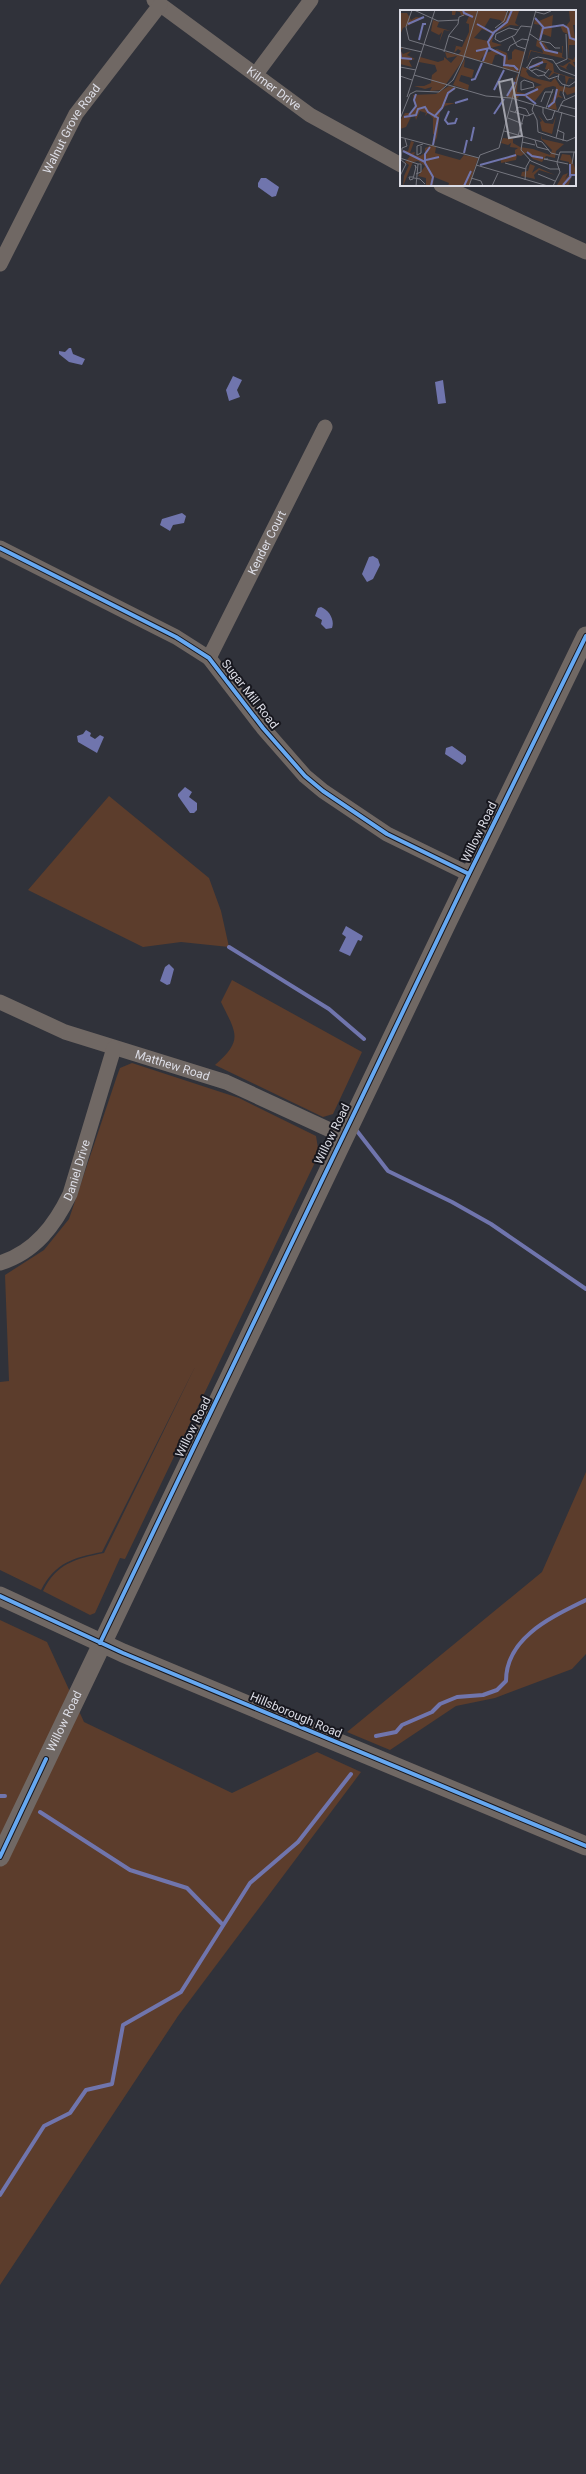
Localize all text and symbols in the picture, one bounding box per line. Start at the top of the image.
inset map [400,10,576,186]
street label: Kilmer Drive [244,64,304,113]
street label: Walnut Grove Road [40,81,103,176]
street label: Kender Court [245,508,289,577]
street label: Sugar Mill Road [219,657,281,731]
street label: Willow Road [458,799,500,865]
street label: Matthew Road [133,1047,211,1084]
street label: Willow Road [311,1101,353,1167]
street label: Daniel Drive [61,1138,93,1203]
street label: Willow Road [172,1394,214,1460]
street label: Willow Road [44,1689,85,1754]
street label: Hillsborough Road [248,1689,344,1741]

